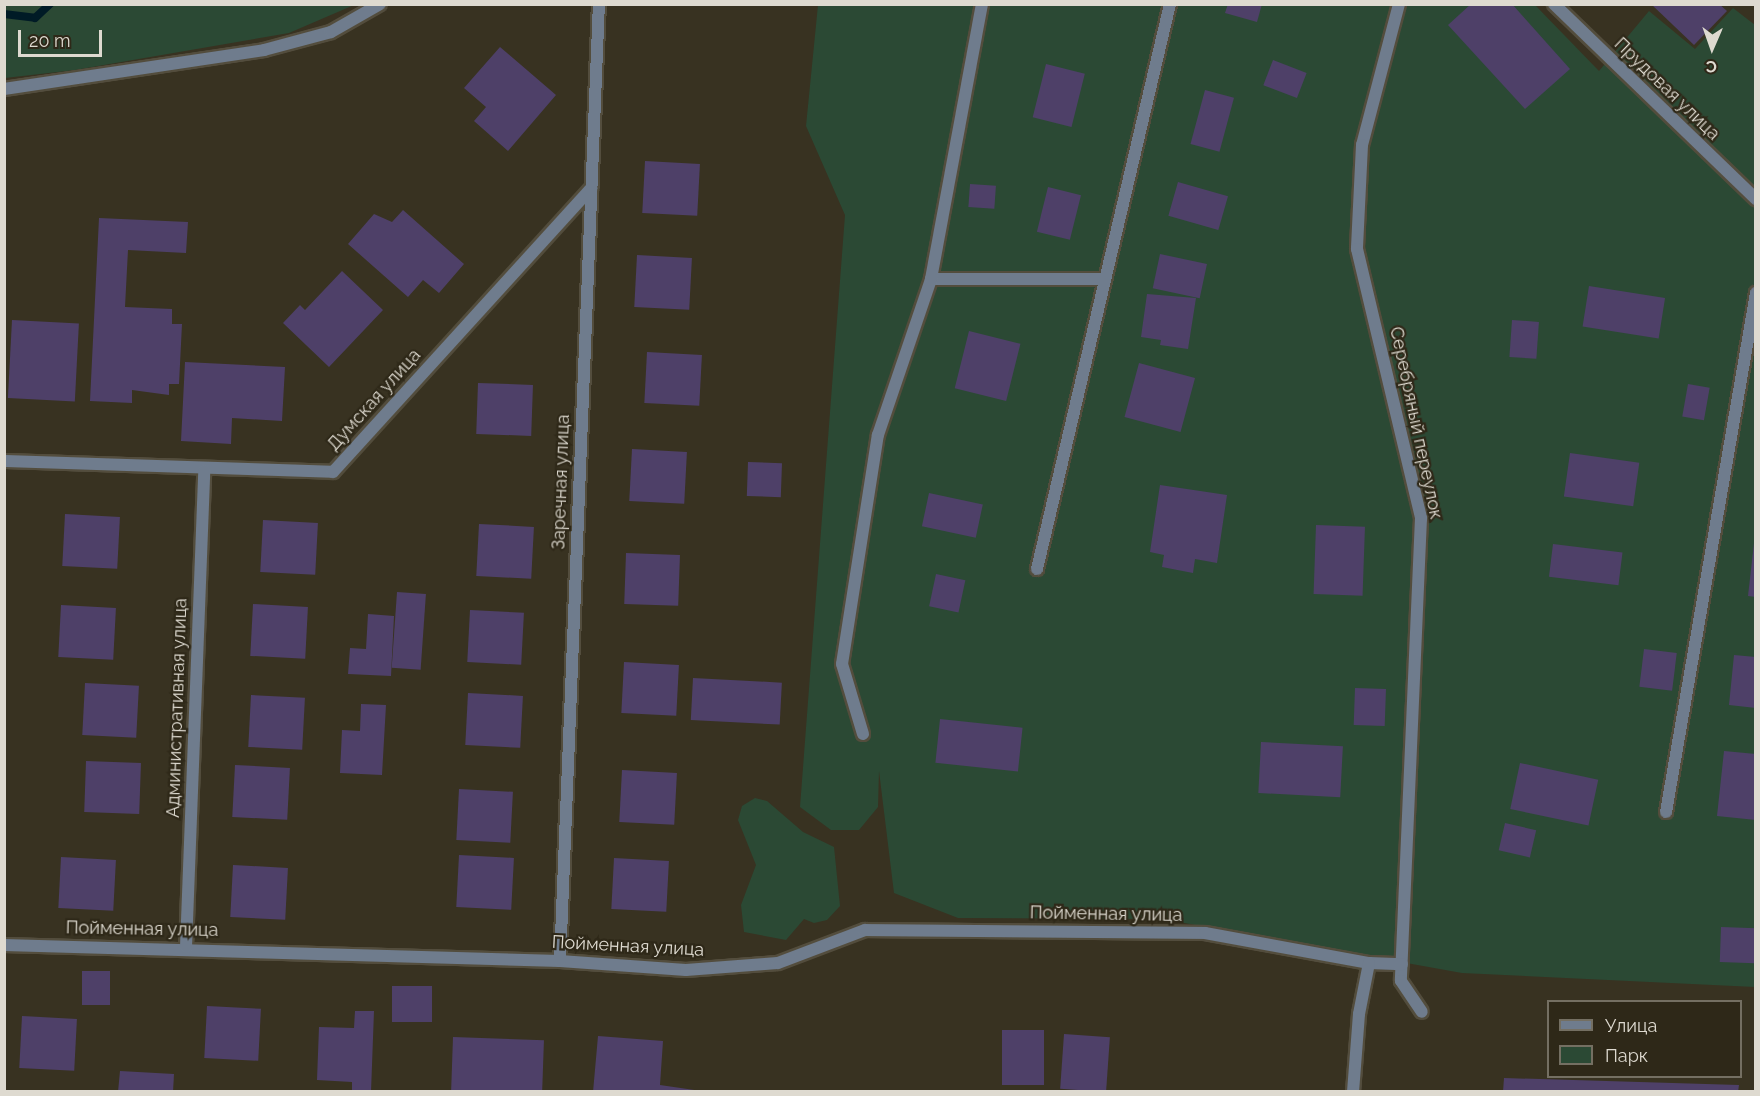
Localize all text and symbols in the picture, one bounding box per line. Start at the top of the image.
scale bar [21,18,105,56]
north arrow [1682,18,1742,78]
text: 20 m [29,30,71,51]
street label: Прудовая улица [1610,33,1724,145]
text: С [1706,57,1717,76]
street label: Серебряный переулок [1385,325,1447,521]
street label: Думская улица [323,345,425,455]
street label: Заречная улица [548,414,574,550]
street label: Административная улица [162,598,192,818]
street label: Пойменная улица [1029,902,1183,926]
street label: Пойменная улица [65,917,219,941]
street label: Пойменная улица [551,931,705,961]
legend [1547,1000,1742,1078]
text: Улица [1605,1015,1657,1036]
text: Парк [1605,1045,1648,1066]

